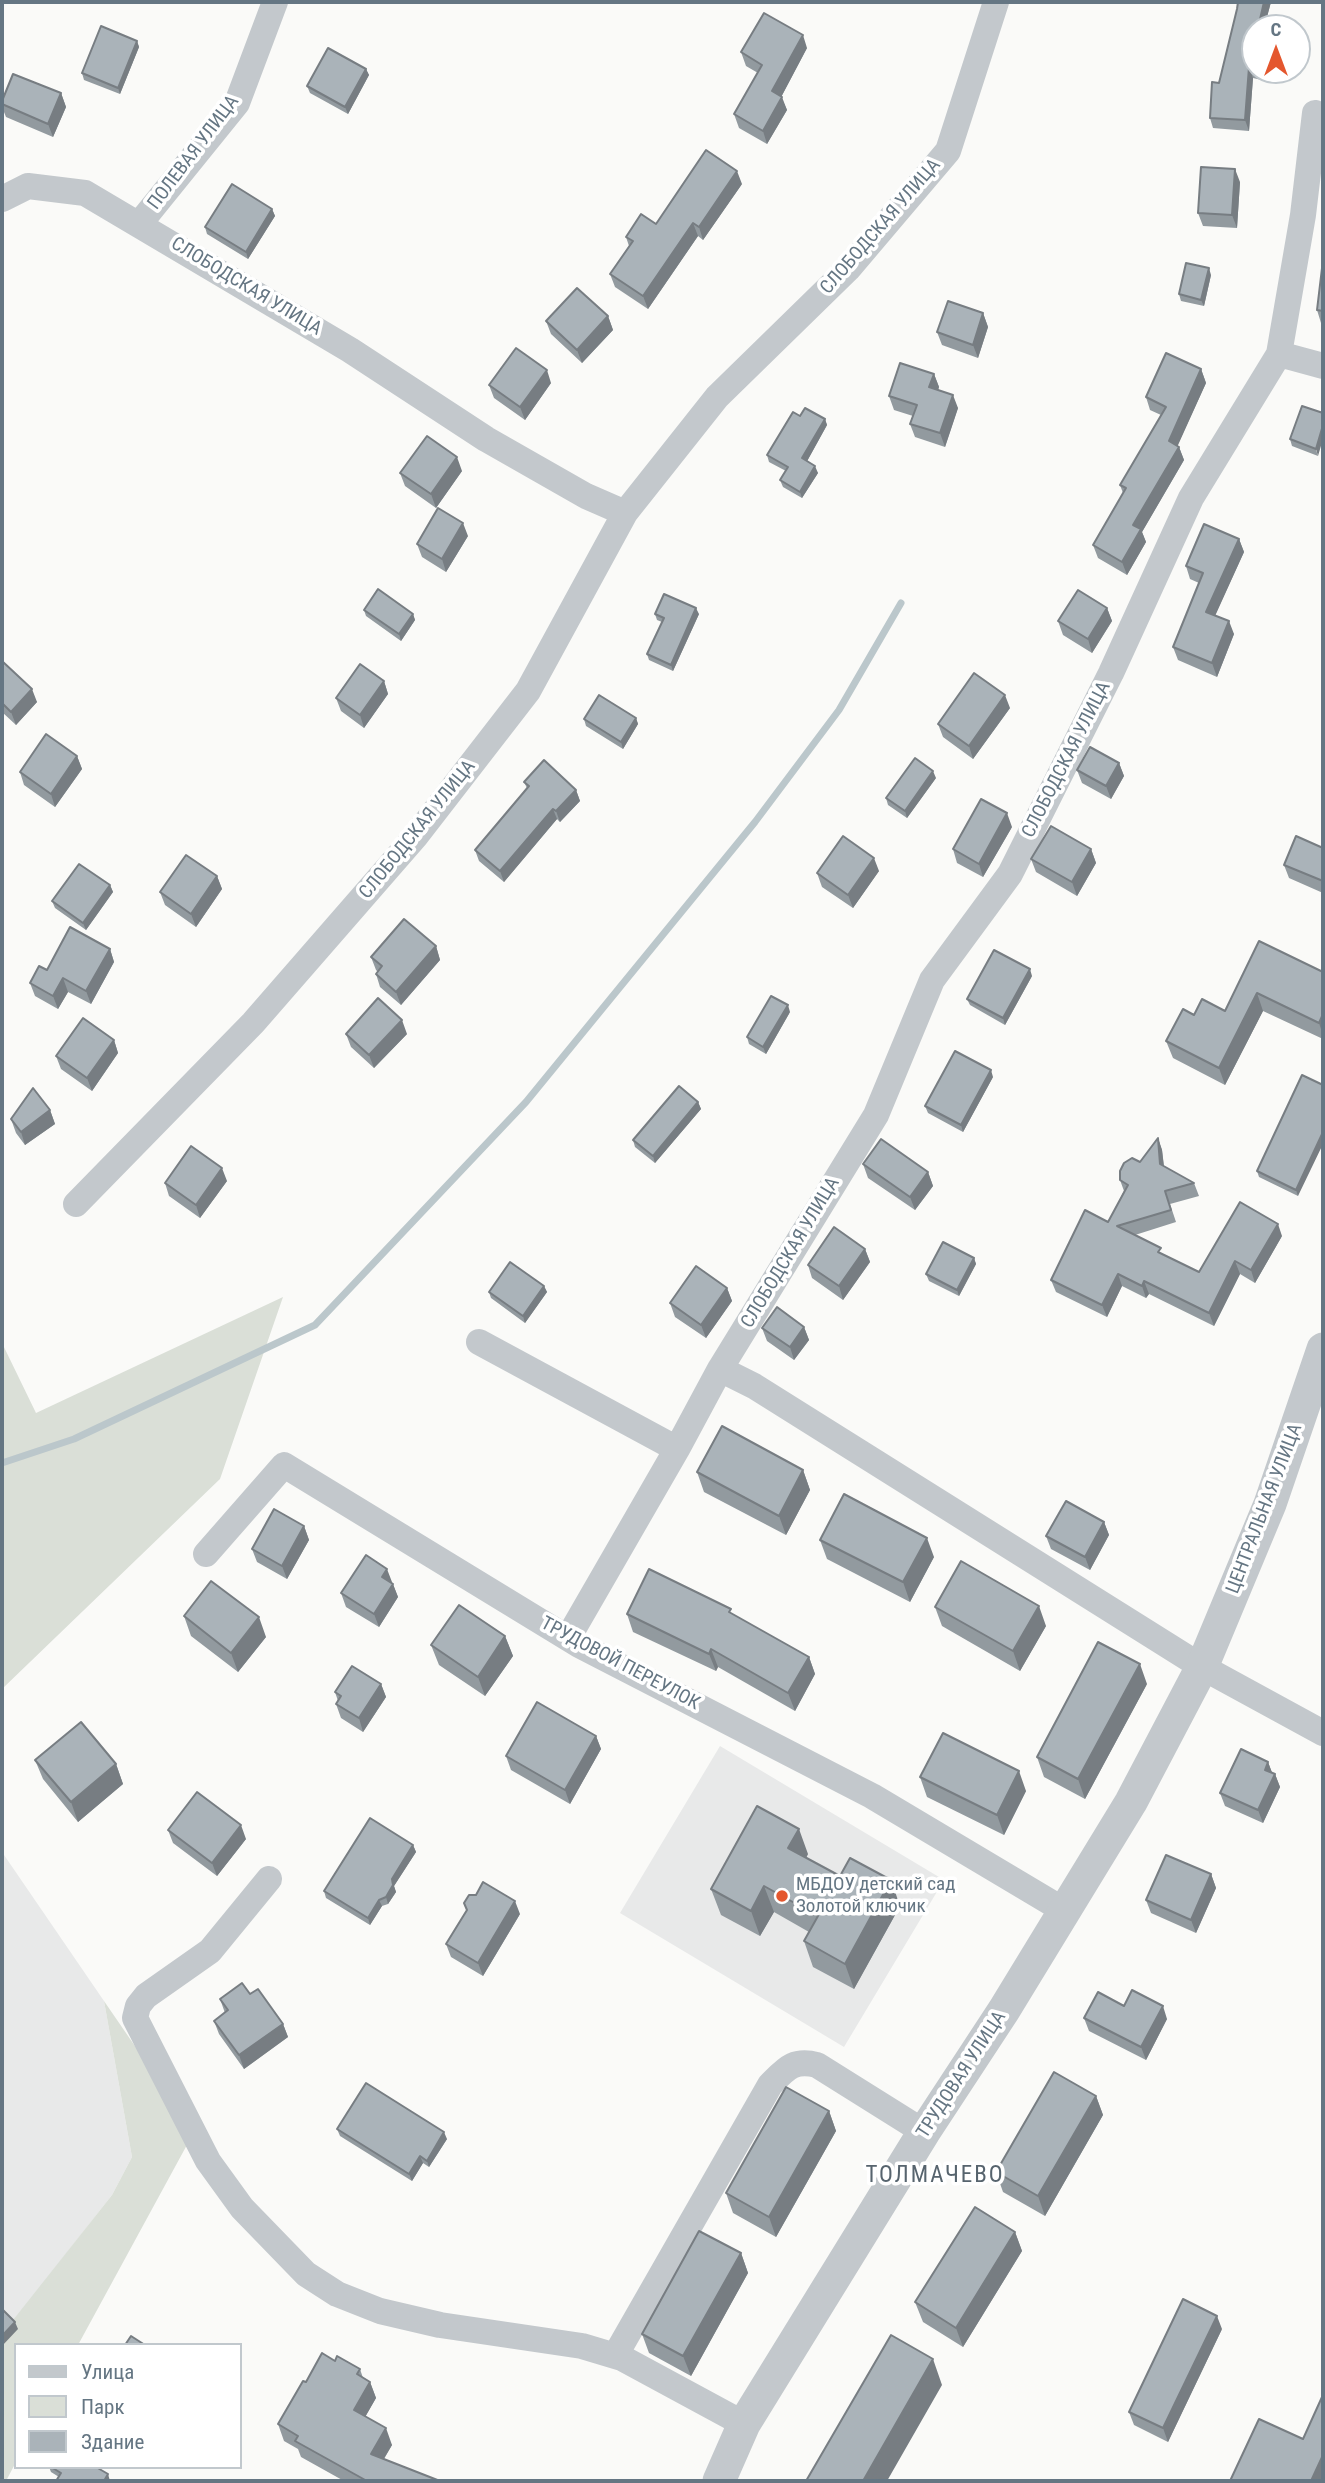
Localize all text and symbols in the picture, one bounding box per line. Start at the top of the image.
north arrow [1241,14,1311,84]
text: С [1271,18,1281,41]
street label: ПОЛЕВАЯ УЛИЦА [144,91,244,215]
street label: СЛОБОДСКАЯ УЛИЦА [816,155,946,299]
street label: СЛОБОДСКАЯ УЛИЦА [166,233,326,341]
street label: СЛОБОДСКАЯ УЛИЦА [1018,678,1116,842]
street label: СЛОБОДСКАЯ УЛИЦА [355,756,481,904]
street label: СЛОБОДСКАЯ УЛИЦА [737,1173,845,1333]
street label: ЦЕНТРАЛЬНАЯ УЛИЦА [1222,1421,1308,1597]
street label: ТРУДОВОЙ ПЕРЕУЛОК [537,1612,703,1716]
place label: МБДОУ детский сад Золотой ключик [796,1874,955,1918]
marker: МБДОУ детский сад Золотой ключик [774,1888,790,1904]
street label: ТРУДОВАЯ УЛИЦА [912,2007,1012,2143]
district label: ТОЛМАЧЕВО [867,2162,1003,2190]
legend [14,2343,242,2469]
text: Улица [81,2360,134,2384]
text: Парк [81,2395,125,2419]
text: Здание [81,2430,144,2454]

